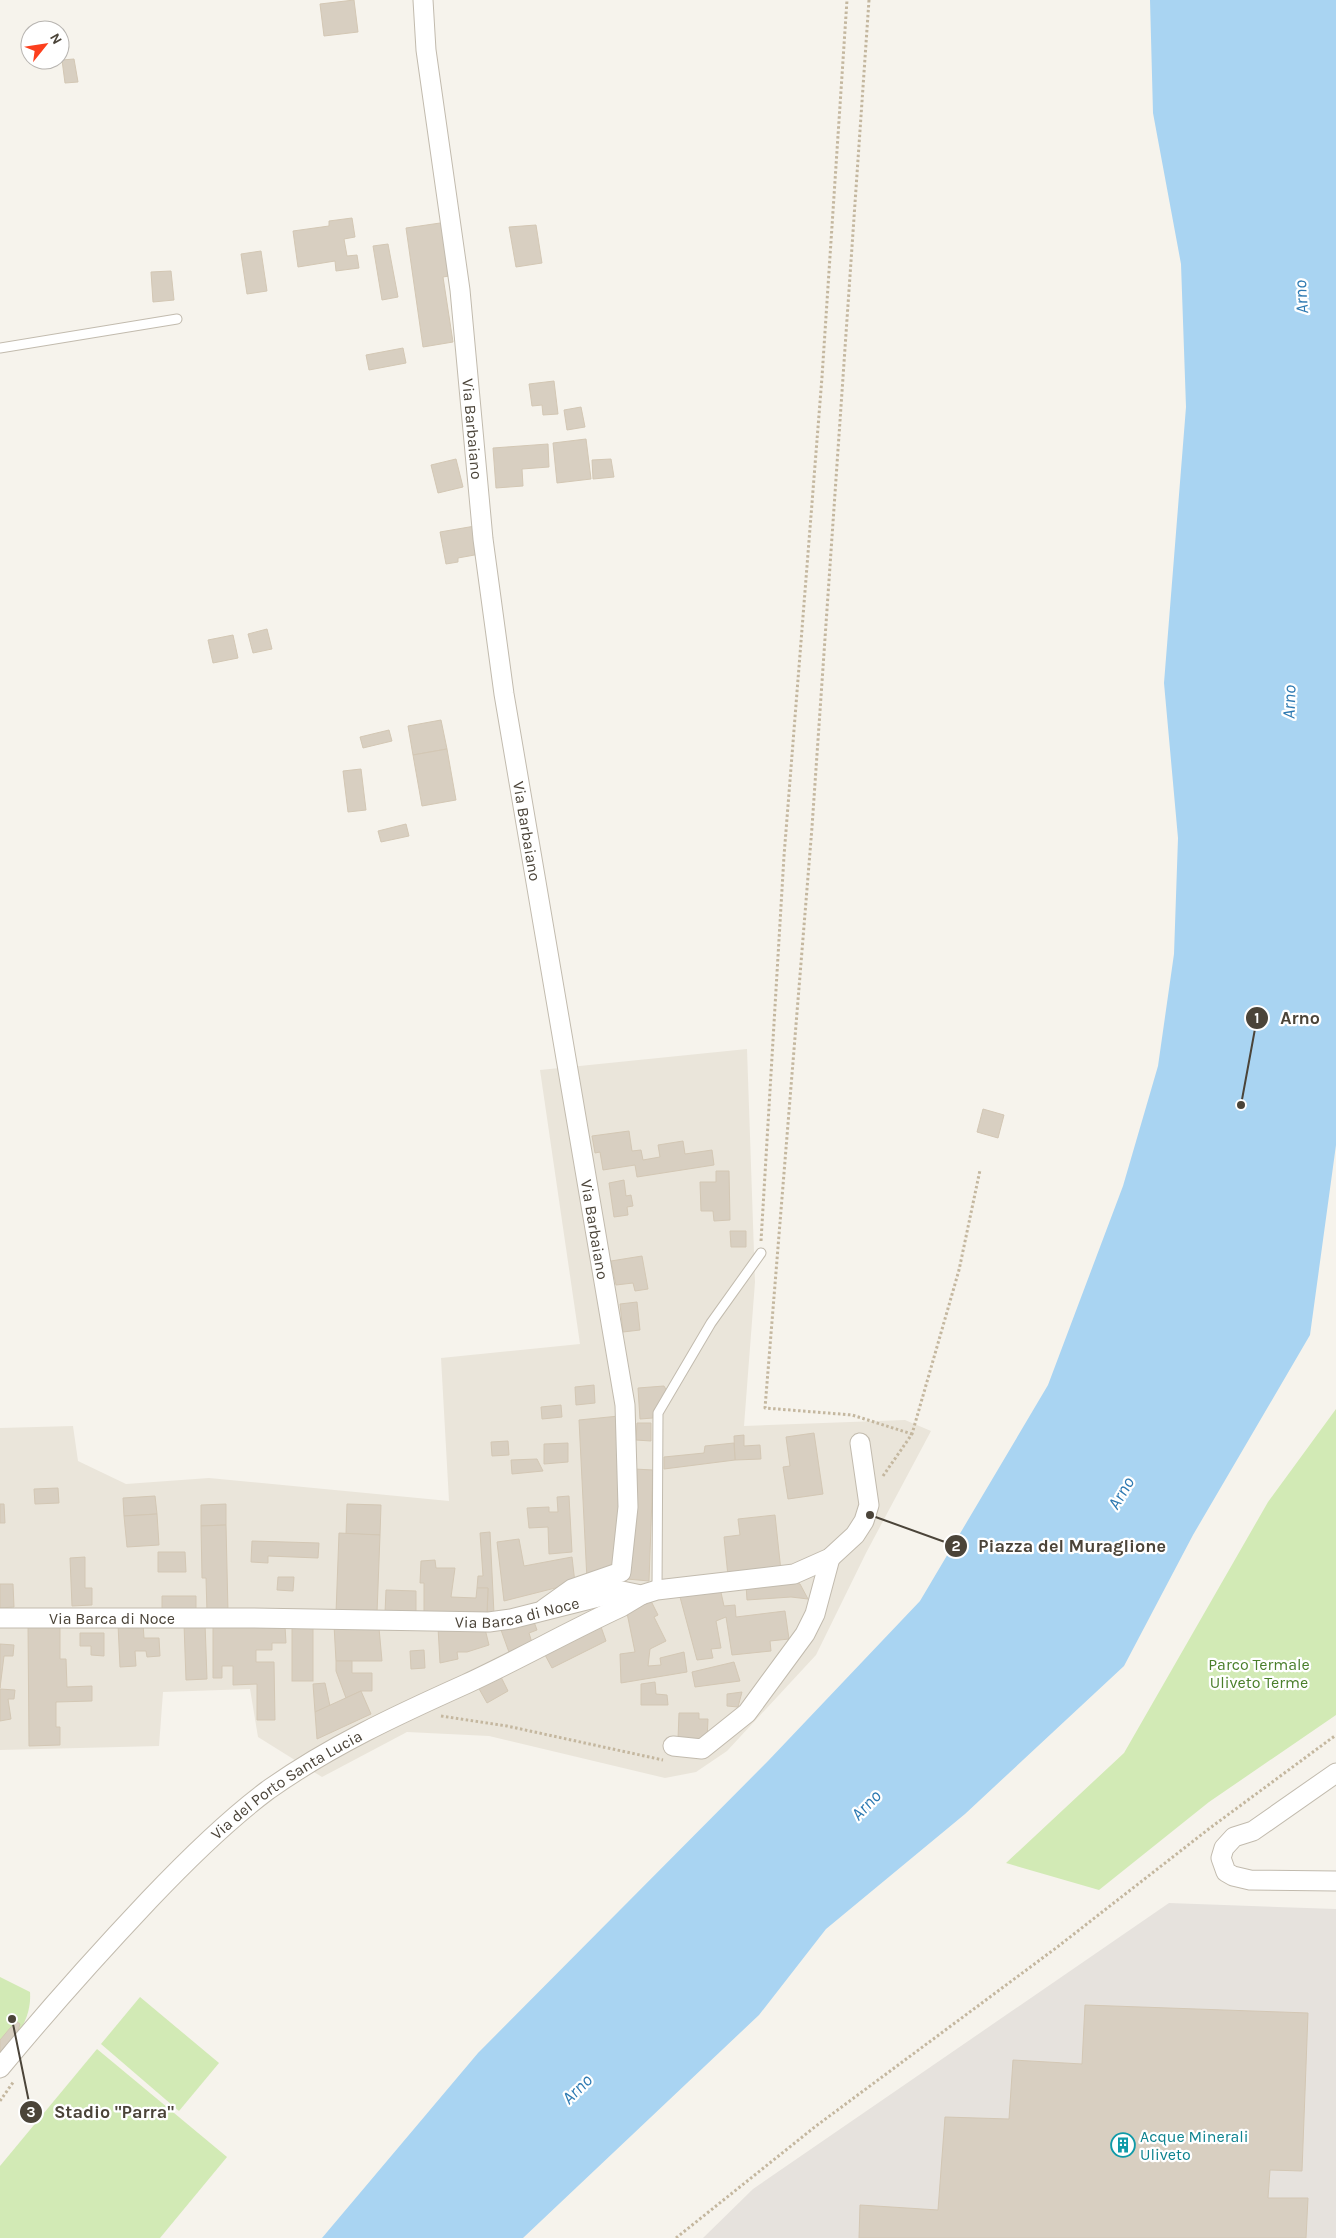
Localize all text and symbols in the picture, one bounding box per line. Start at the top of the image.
north arrow [20,20,70,70]
text: N [46,30,66,47]
water label: Arno [1289,279,1313,315]
street label: Via Barbaiano [458,378,486,480]
water label: Arno [1277,684,1301,719]
street label: Via Barbaiano [509,780,545,883]
callout: Arno [1245,1001,1330,1034]
text: Arno [1280,1007,1320,1029]
text: 1 [1254,1009,1260,1027]
street label: Via Barbaiano [577,1178,612,1281]
water label: Arno [1103,1473,1139,1513]
callout: Piazza del Muraglione [944,1530,1176,1563]
text: Piazza del Muraglione [978,1535,1166,1557]
text: 2 [951,1537,961,1555]
street label: Via Barca di Noce [455,1593,581,1632]
street label: Via Barca di Noce [49,1609,175,1628]
park label: Parco Termale Uliveto Terme [1208,1655,1310,1692]
street label: Via del Porto Santa Lucia [207,1726,365,1844]
water label: Arno [846,1785,886,1825]
water label: Arno [557,2069,597,2109]
callout: Stadio "Parra" [18,2095,184,2128]
text: Stadio "Parra" [54,2101,174,2123]
text: 3 [26,2103,36,2121]
place label: Acque Minerali Uliveto [1140,2127,1249,2164]
building icon: Acque Minerali Uliveto [1110,2132,1136,2158]

